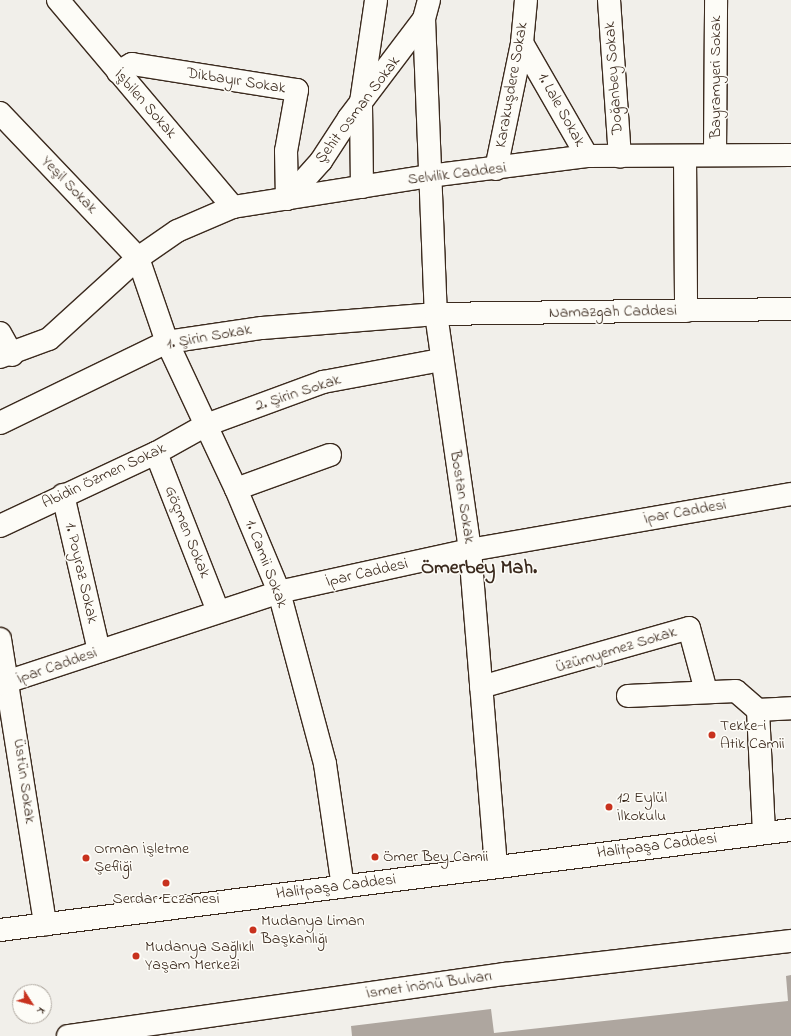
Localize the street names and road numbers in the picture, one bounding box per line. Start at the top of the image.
street label: Bayramyeri Sokak [706,16,726,138]
street label: Karakuşdere Sokak [491,21,533,149]
street label: Doğanbey Sokak [600,21,628,135]
street label: Şehit Osman Sokak [311,52,405,168]
street label: Dikbayır Sokak [185,64,287,98]
street label: İşbilen Sokak [110,65,180,143]
street label: 1. Lale Sokak [533,70,589,150]
street label: Yeşil Sokak [37,152,101,218]
street label: Selvilik Caddesi [407,158,507,190]
street label: Namazgah Caddesi [549,301,677,323]
street label: 1. Şirin Sokak [165,320,253,354]
street label: 2. Şirin Sokak [253,370,343,416]
street label: Abidin Özmen Sokak [39,439,169,513]
street label: Bostan Sokak [445,449,479,545]
street label: Göçmen Sokak [160,483,214,581]
street label: İpar Caddesi [642,495,728,529]
street label: 1. Camii Sokak [240,517,292,611]
street label: 1. Poyraz Sokak [60,521,102,625]
street label: İpar Caddesi [324,554,410,592]
street label: Üzümyemez Sokak [553,622,679,678]
street label: İpar Caddesi [14,643,100,689]
street label: Üstün Sokak [9,737,39,825]
street label: Halitpaşa Caddesi [596,829,718,863]
street label: Halitpaşa Caddesi [275,870,397,904]
street label: İsmet İnönü Bulvarı [365,967,493,1003]

